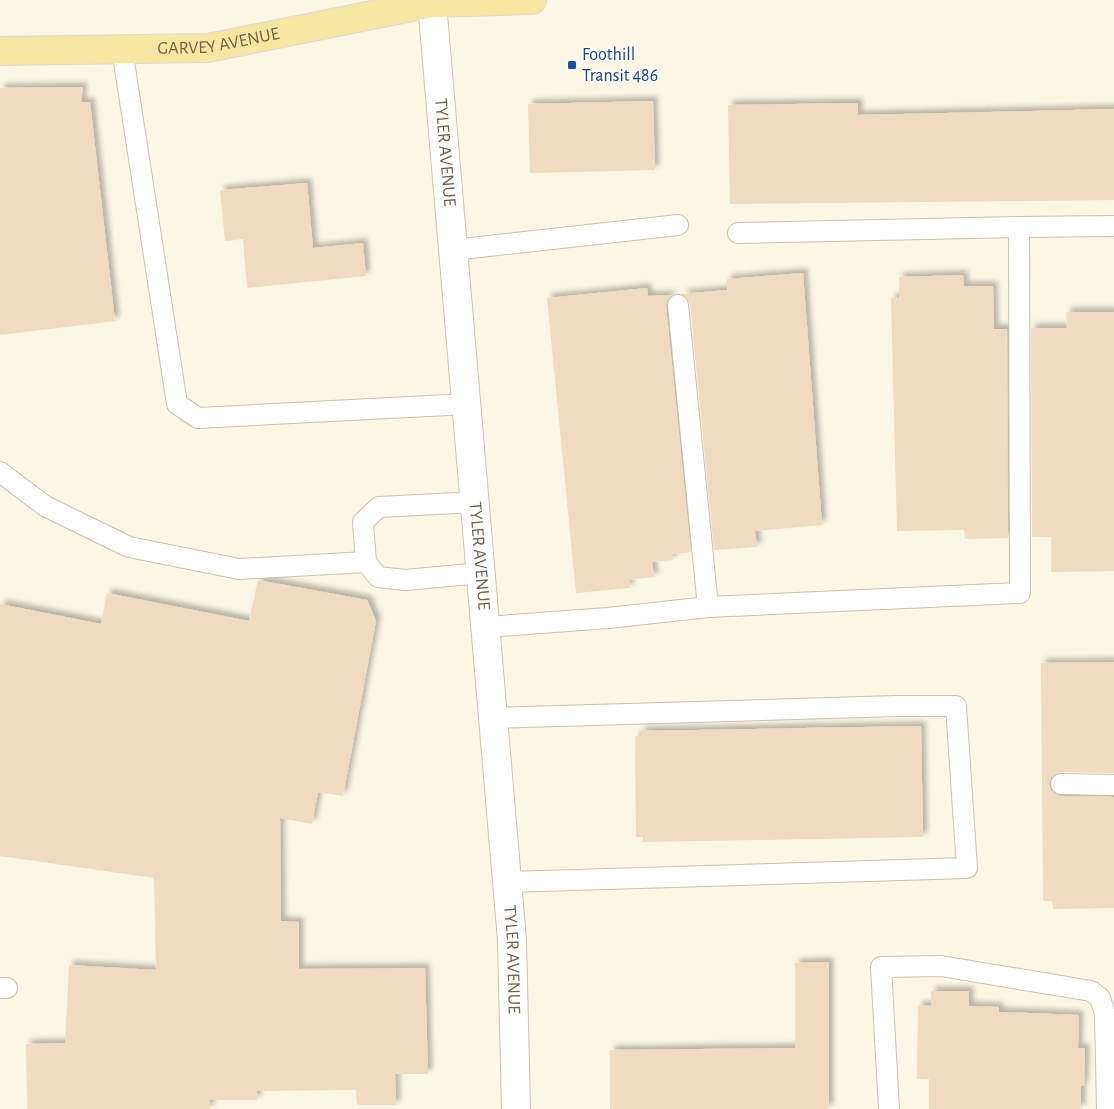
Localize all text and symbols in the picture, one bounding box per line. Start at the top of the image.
street label: GARVEY AVENUE [157,25,281,58]
place label: Foothill Transit 486 [582,46,658,85]
marker: Foothill Transit 486 [566,59,578,71]
street label: TYLER AVENUE [431,98,458,208]
street label: TYLER AVENUE [466,501,493,611]
street label: TYLER AVENUE [500,905,523,1014]

